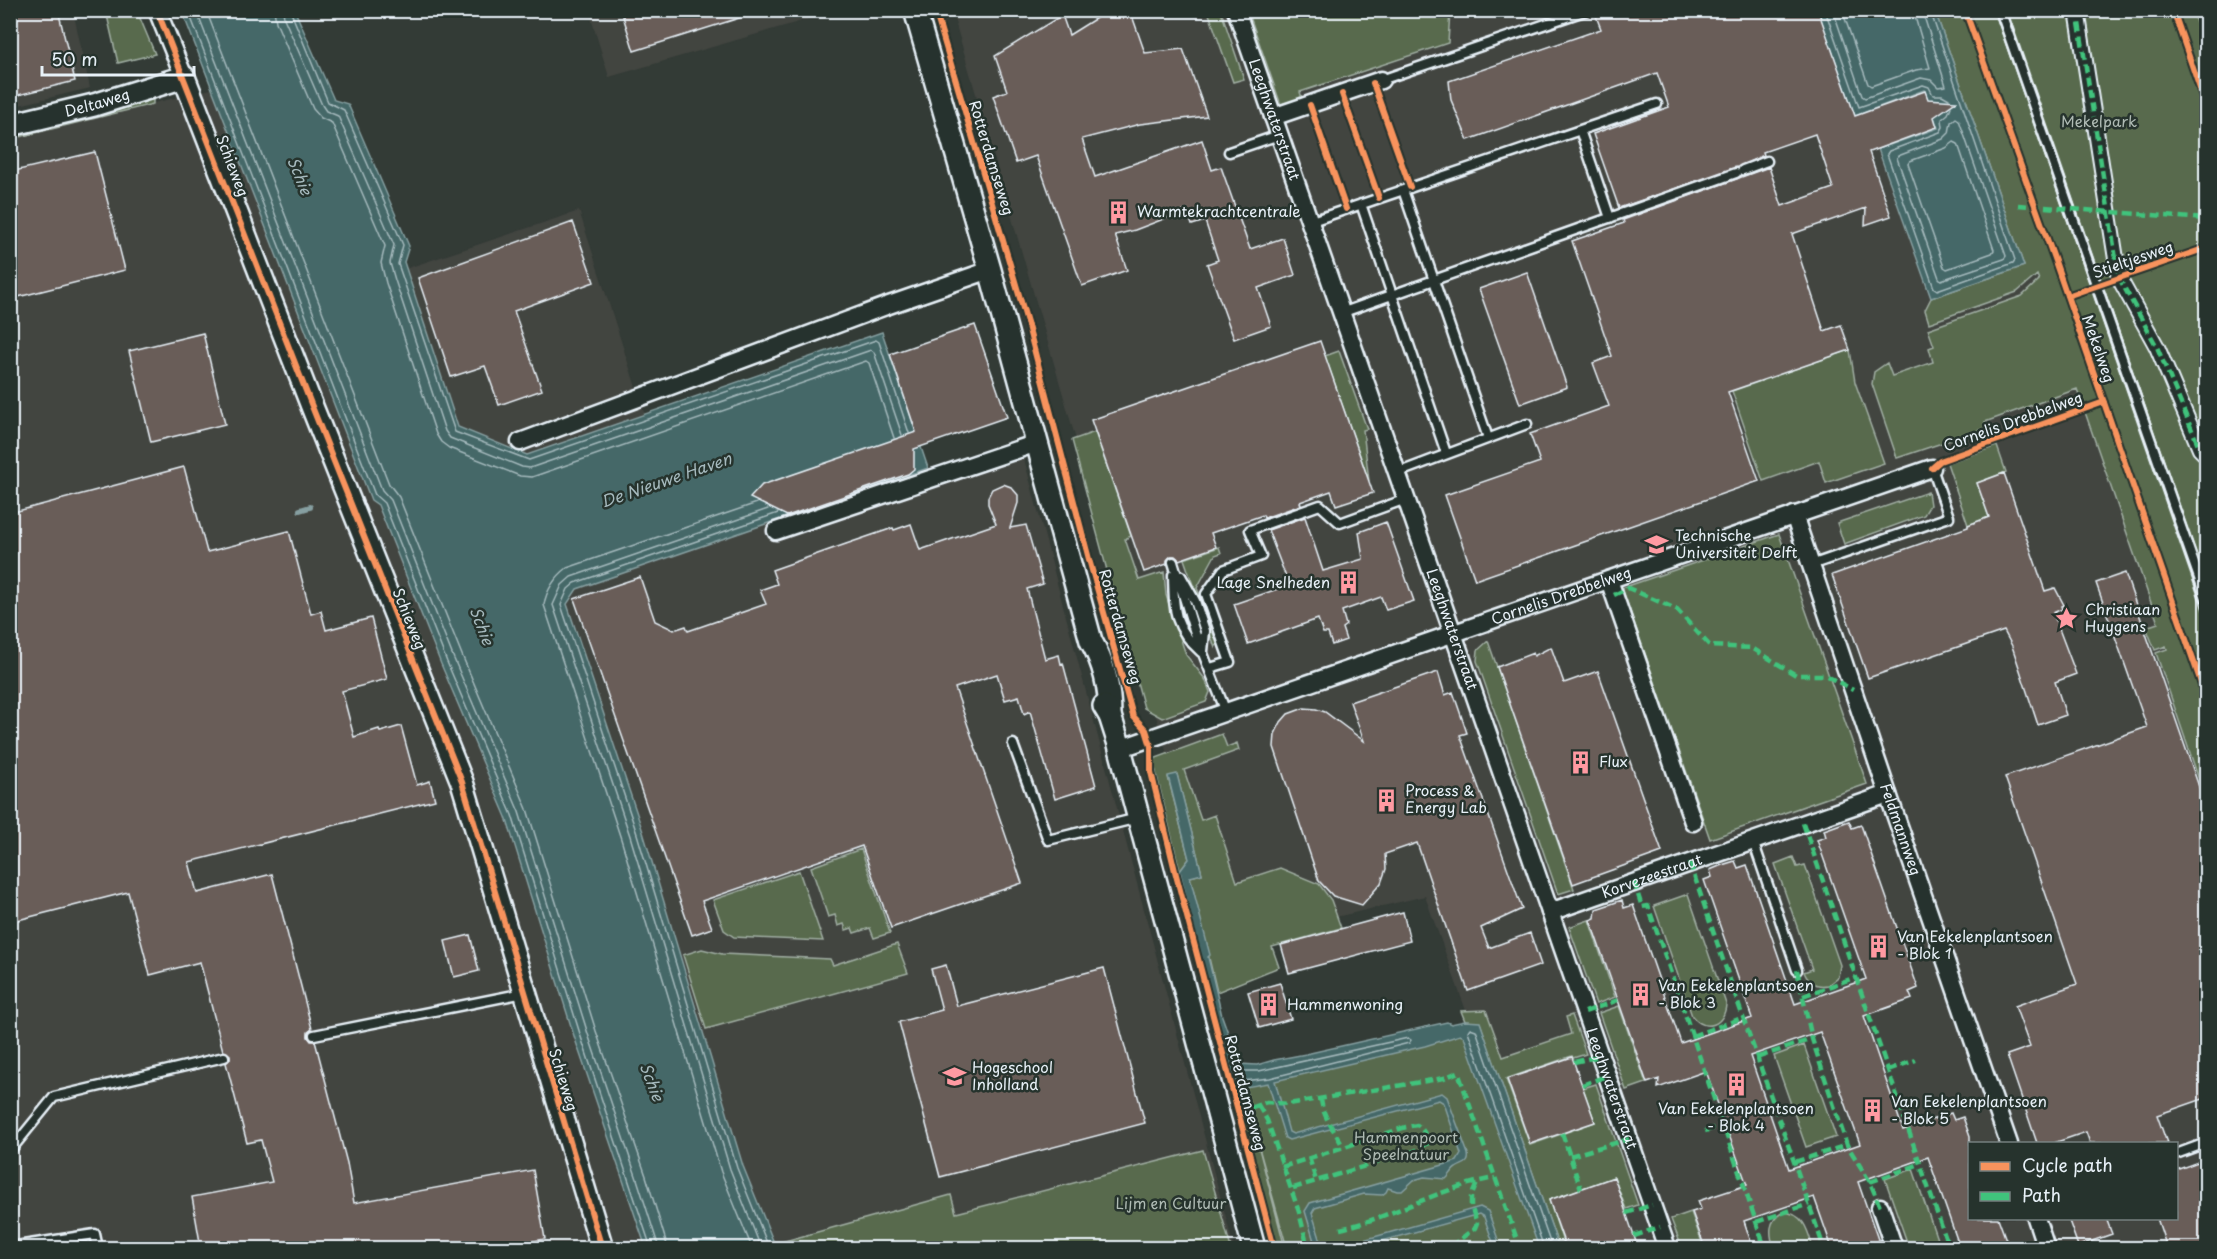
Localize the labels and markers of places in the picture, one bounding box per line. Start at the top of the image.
building icon: Warmtekrachtcentrale [1106,199,1132,225]
place label: Warmtekrachtcentrale [1137,199,1301,222]
place label: Technische Universiteit Delft [1675,523,1798,563]
school or university icon: Technische Universiteit Delft [1644,532,1670,558]
place label: Lage Snelheden [1217,570,1330,593]
building icon: Lage Snelheden [1335,570,1361,596]
place label: Christiaan Huygens [2085,597,2160,637]
place icon: Christiaan Huygens [2054,606,2080,632]
building icon: Flux [1568,749,1594,775]
place label: Flux [1599,749,1628,772]
place label: Process & Energy Lab [1405,778,1487,818]
building icon: Process & Energy Lab [1374,787,1400,813]
place label: Van Eekelenplantsoen - Blok 1 [1897,924,2053,964]
building icon: Van Eekelenplantsoen - Blok 1 [1866,933,1892,959]
place label: Van Eekelenplantsoen - Blok 3 [1658,973,1814,1013]
building icon: Van Eekelenplantsoen - Blok 3 [1627,982,1653,1008]
building icon: Hammenwoning [1256,992,1282,1018]
place label: Hammenwoning [1287,992,1403,1015]
place label: Hogeschool Inholland [972,1055,1053,1095]
school or university icon: Hogeschool Inholland [941,1064,967,1090]
building icon: Van Eekelenplantsoen - Blok 4 [1723,1072,1749,1098]
place label: Van Eekelenplantsoen - Blok 5 [1891,1089,2047,1129]
place label: Van Eekelenplantsoen - Blok 4 [1658,1096,1814,1136]
building icon: Van Eekelenplantsoen - Blok 5 [1860,1098,1886,1124]

